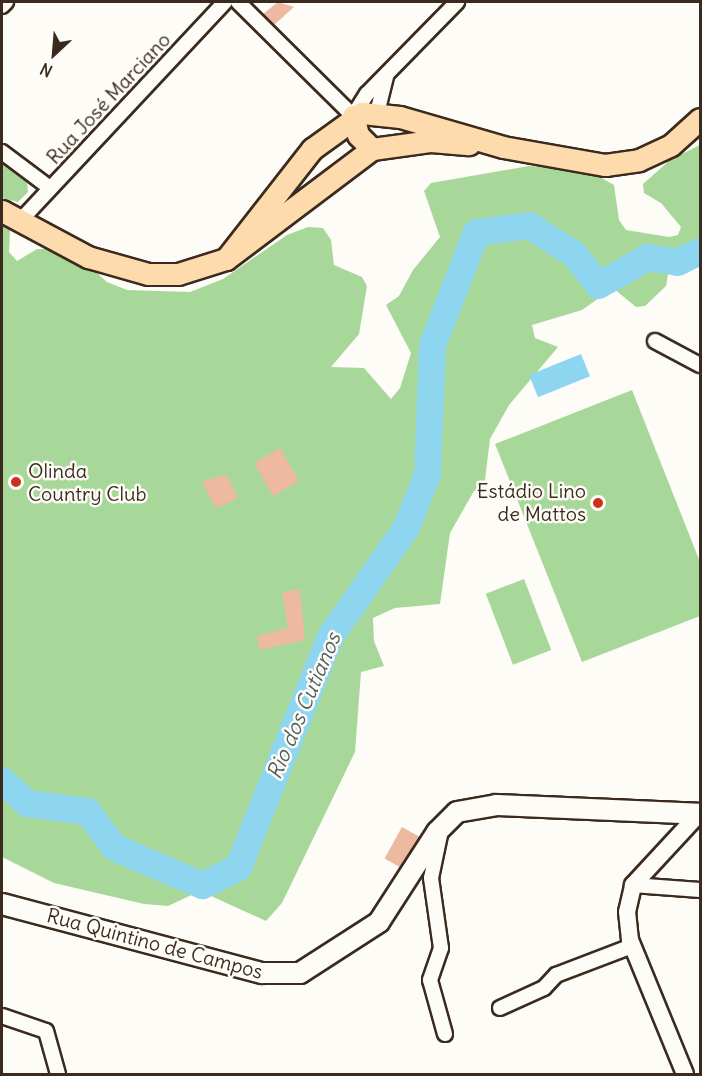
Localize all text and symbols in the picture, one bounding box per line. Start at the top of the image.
north arrow [24,24,84,84]
street label: Rua José Marciano [41,27,175,169]
text: N [37,59,55,82]
place label: Olinda Country Club [28,458,147,505]
marker: Olinda Country Club [9,475,23,489]
place label: Estádio Lino de Mattos [477,479,586,526]
marker: Estádio Lino de Mattos [591,496,605,510]
water label: Rio dos Cutianos [262,629,346,783]
street label: Rua Quintino de Campos [44,903,266,983]

